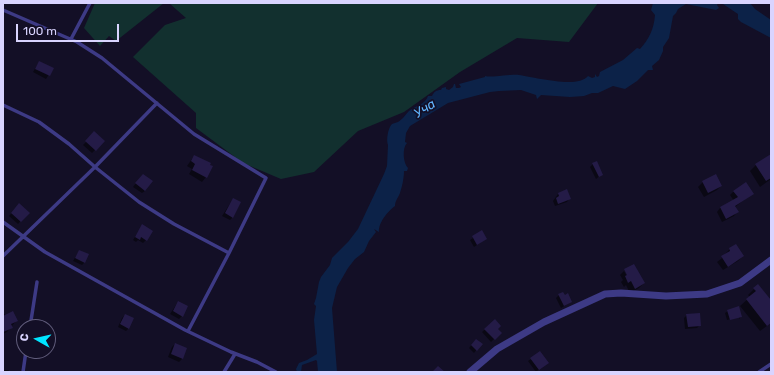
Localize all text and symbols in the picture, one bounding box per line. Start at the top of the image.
scale bar [18,16,121,42]
text: 100 m [23,24,57,38]
water label: Уча [411,96,439,122]
north arrow [16,319,56,359]
text: С [18,333,32,342]

